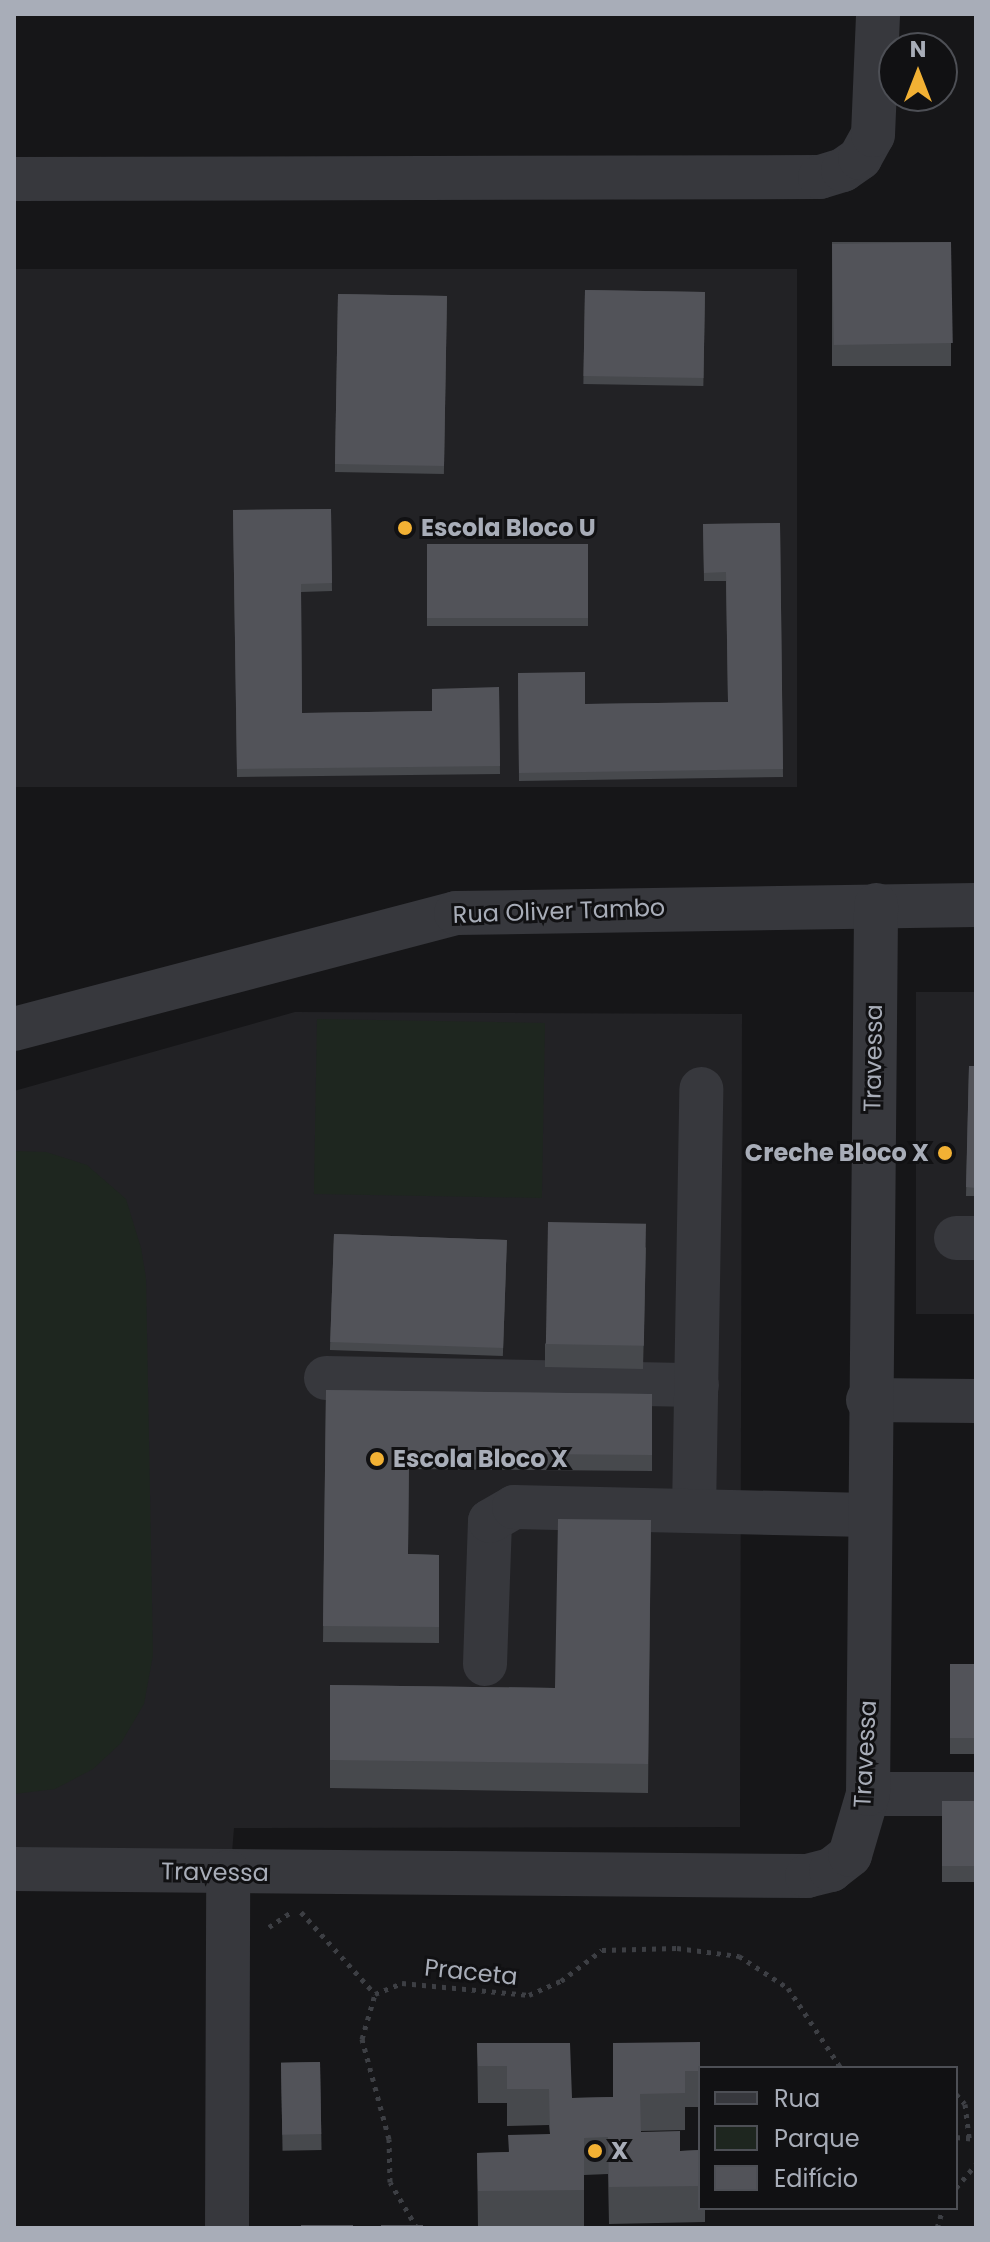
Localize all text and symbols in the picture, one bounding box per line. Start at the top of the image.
north arrow [878,32,958,112]
text: N [910,34,926,65]
place label: Escola Bloco U [421,514,596,542]
marker: Escola Bloco U [396,519,414,537]
street label: Rua Oliver Tambo [452,893,666,929]
street label: Travessa [858,1004,888,1112]
place label: Creche Bloco X [745,1139,929,1167]
marker: Creche Bloco X [936,1144,954,1162]
place label: Escola Bloco X [393,1445,568,1473]
marker: Escola Bloco X [368,1450,386,1468]
street label: Travessa [848,1699,882,1809]
street label: Travessa [161,1857,269,1887]
street label: Praceta [423,1953,519,1991]
legend [698,2066,958,2210]
text: Rua [774,2082,820,2115]
text: Parque [774,2122,860,2155]
place label: X [611,2137,628,2165]
marker: X [586,2142,604,2160]
text: Edifício [774,2162,858,2195]

